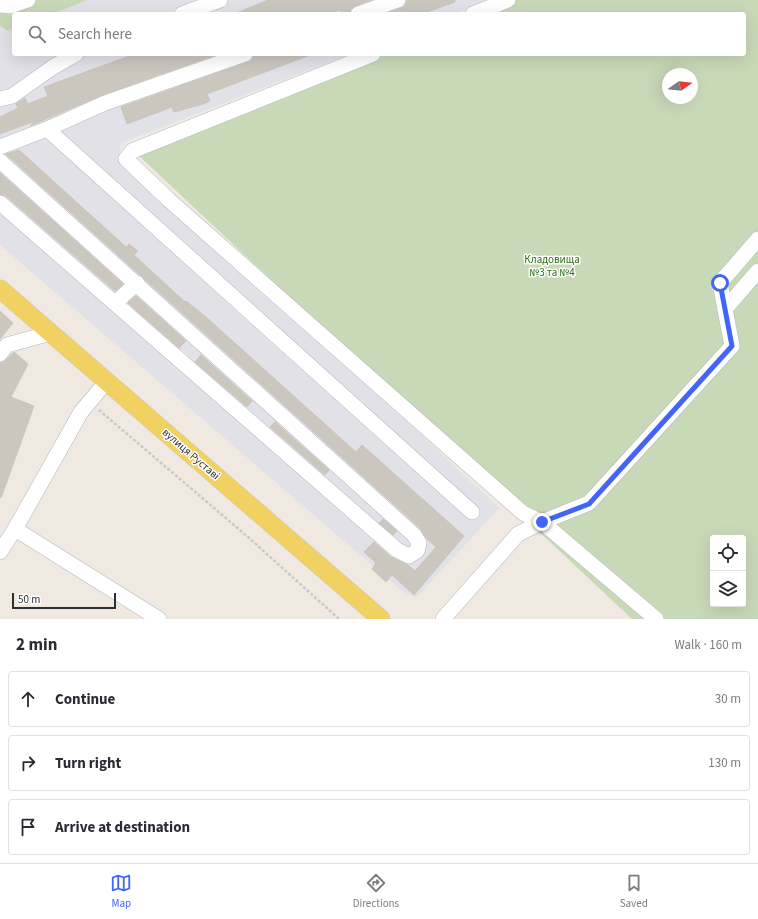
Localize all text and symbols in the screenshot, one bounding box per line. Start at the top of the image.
search box [12,12,746,56]
icon: search [26,23,48,45]
text: Search here [58,24,132,45]
north arrow [662,68,698,104]
park label: Кладовища №3 та №4 [524,252,580,280]
route start [711,274,729,292]
street label: вулиця Руставі [159,425,223,483]
route end [533,513,551,531]
map controls [710,535,746,607]
button: locate [710,535,746,571]
button: layers [710,571,746,607]
scale bar [12,591,116,610]
text: 50 m [18,592,40,607]
text: 2 min [16,633,57,657]
text: Walk · 160 m [674,636,742,654]
icon: ahead [17,688,39,710]
text: Continue [55,689,115,710]
text: 30 m [715,690,741,708]
icon: right [17,752,39,774]
text: Turn right [55,753,121,774]
text: 130 m [708,754,741,772]
icon: arrive [17,816,39,838]
text: Arrive at destination [55,817,190,838]
tab: Map [110,872,132,911]
tab: Directions [353,872,399,911]
tab: Saved [620,872,648,911]

